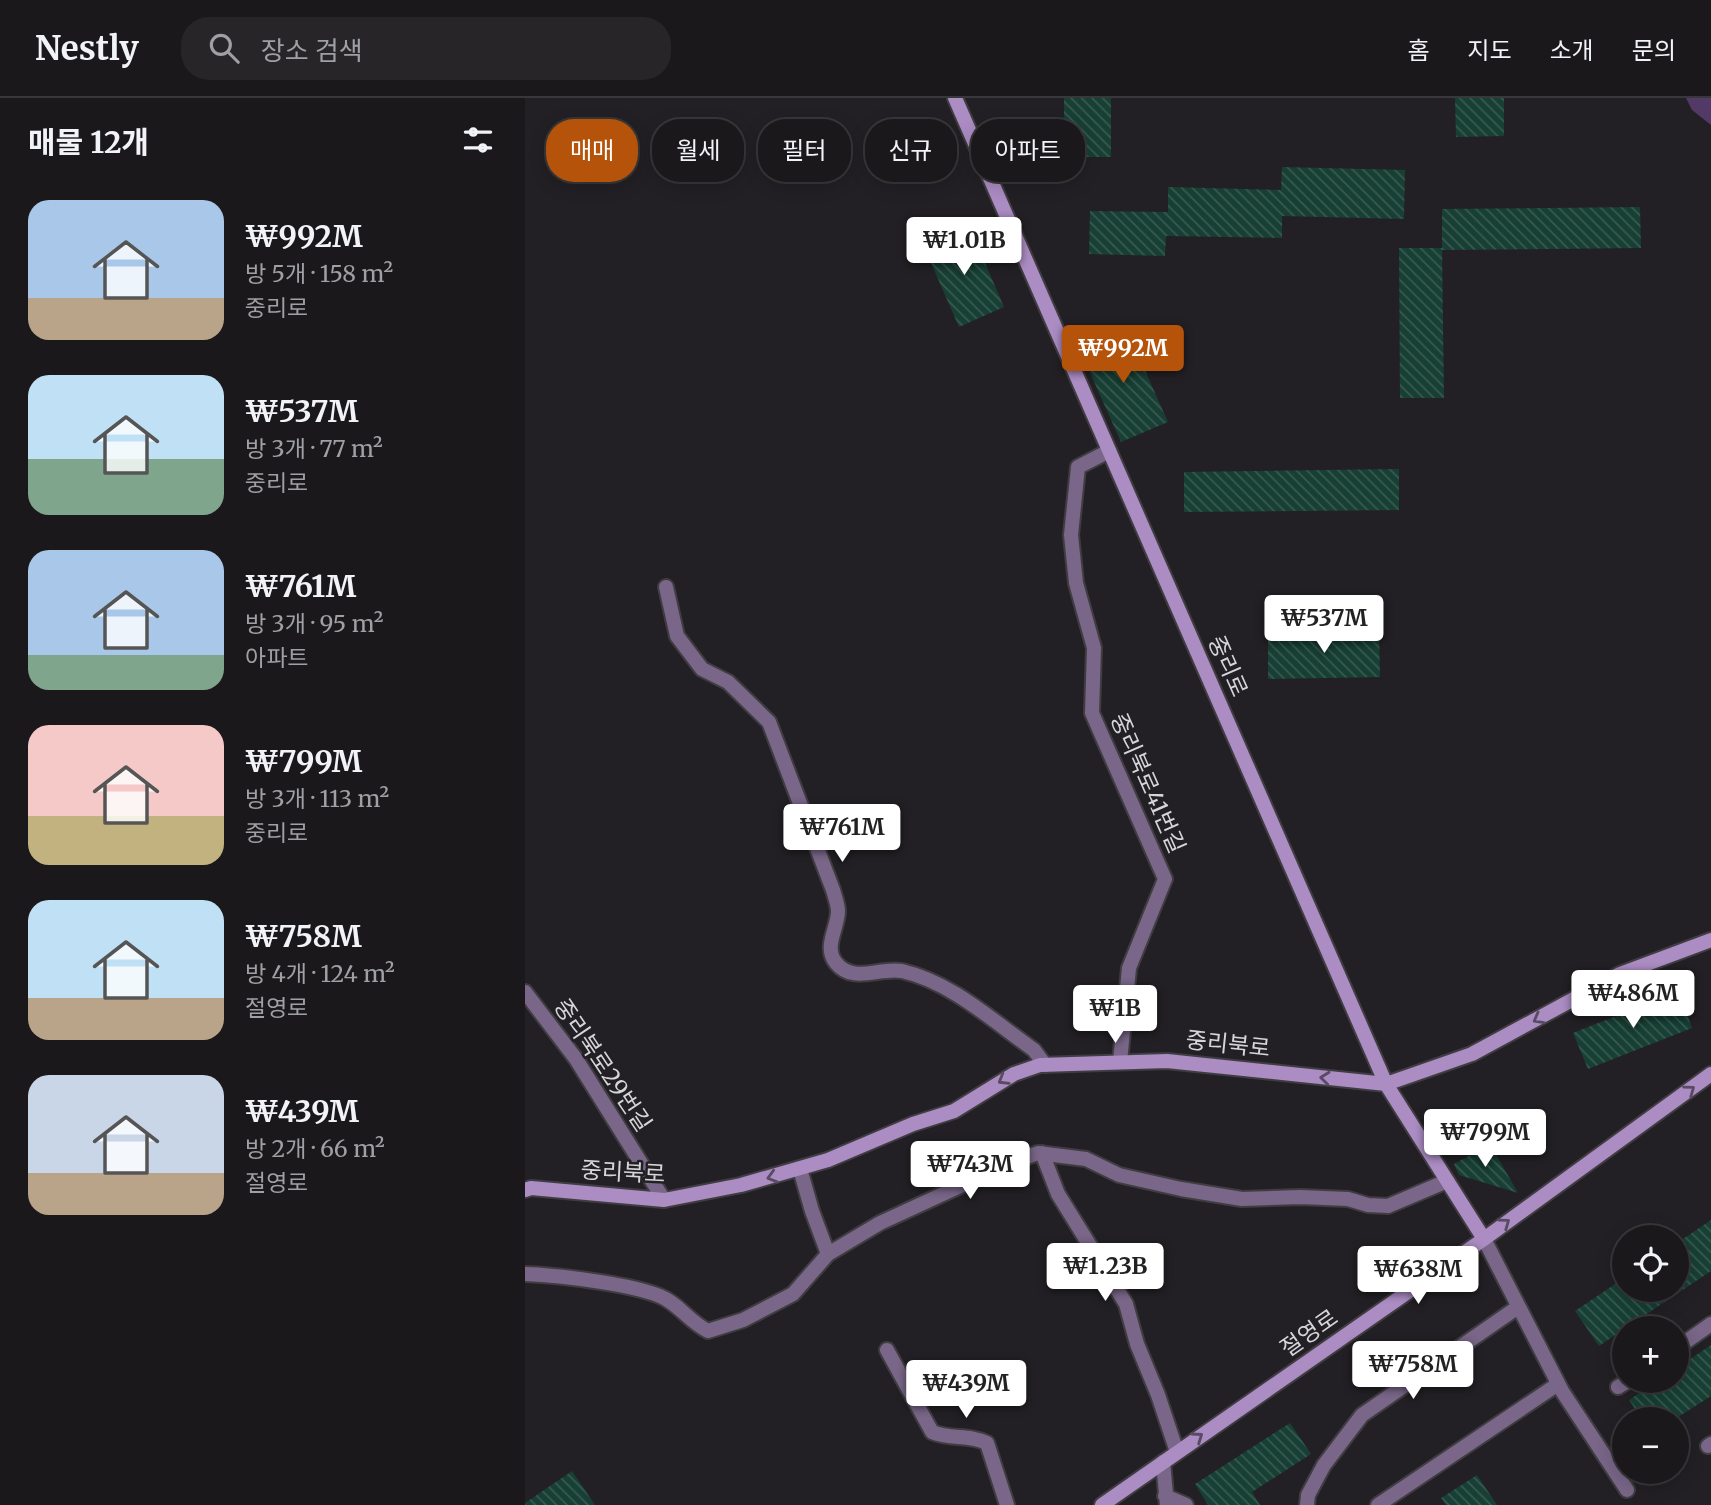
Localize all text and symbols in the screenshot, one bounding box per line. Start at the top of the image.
search box [181,17,671,80]
text: Nestly [35,28,139,69]
icon: search [205,29,243,67]
text: 장소 검색 [261,34,363,67]
text: 홈 [1407,35,1429,66]
text: 지도 [1467,35,1512,66]
text: 소개 [1550,35,1594,66]
text: 문의 [1632,35,1676,66]
chip: 매매 [546,119,638,182]
chip: 월세 [652,119,744,182]
chip: 필터 [758,119,851,182]
chip: 신규 [865,119,957,182]
chip: 아파트 [971,119,1085,182]
icon: filters [459,121,497,159]
text: 매물 12개 [28,123,149,161]
text: ₩992M [245,217,363,255]
pin: ₩1.01B [907,218,1021,277]
text: ₩1.01B [923,225,1005,254]
icon: home [84,228,168,312]
text: 방 5개 · 158 m² [245,259,393,288]
text: 중리로 [245,293,308,322]
pin: ₩992M [1074,326,1172,385]
text: ₩992M [1078,333,1168,362]
text: ₩537M [245,392,359,430]
icon: home [84,403,168,487]
text: 방 3개 · 77 m² [245,434,383,463]
text: 중리로 [245,468,308,497]
text: ₩761M [245,567,356,605]
icon: home [84,578,168,662]
pin: ₩537M [1275,596,1373,655]
text: ₩537M [1280,603,1368,632]
text: 방 3개 · 95 m² [245,609,383,638]
street label: 중리로 [1202,631,1255,701]
text: 아파트 [245,643,308,672]
street label: 중리북로41번길 [1105,708,1192,857]
text: ₩799M [245,742,362,780]
icon: home [84,753,168,837]
text: 방 3개 · 113 m² [245,784,389,813]
pin: ₩761M [793,804,891,864]
text: ₩761M [799,812,885,841]
text: 중리로 [245,818,308,847]
text: ₩758M [245,917,362,955]
icon: home [84,928,168,1012]
text: 방 4개 · 124 m² [245,959,395,988]
pin: ₩486M [1584,970,1682,1030]
text: ₩486M [1587,978,1679,1007]
pin: ₩1B [1081,986,1149,1045]
text: 절영로 [245,993,308,1022]
street label: 중리북로29번길 [548,993,658,1137]
text: ₩1B [1089,993,1141,1022]
one-way arrow [1532,1010,1545,1024]
street label: 중리북로 [1184,1025,1272,1062]
one-way arrow [1319,1070,1330,1085]
one-way arrow [998,1072,1011,1085]
one-way arrow [1682,1086,1694,1098]
text: ₩439M [245,1092,359,1130]
icon: home [84,1103,168,1187]
pin: ₩799M [1436,1110,1534,1169]
text: ₩799M [1440,1117,1530,1146]
text: 방 2개 · 66 m² [245,1134,385,1163]
pin: ₩743M [921,1142,1019,1201]
text: ₩743M [927,1149,1013,1178]
street label: 중리북로 [580,1155,666,1188]
text: 절영로 [245,1168,308,1197]
one-way arrow [766,1168,778,1183]
one-way arrow [1498,1219,1510,1232]
map controls [1612,1225,1689,1484]
button: locate [1612,1225,1689,1302]
pin: ₩1.23B [1048,1244,1162,1303]
pin: ₩638M [1369,1246,1467,1306]
text: ₩1.23B [1063,1251,1147,1280]
text: ₩638M [1374,1254,1463,1283]
street label: 절영로 [1274,1303,1343,1363]
button: + [1612,1316,1689,1393]
pin: ₩758M [1364,1342,1462,1401]
text: ₩758M [1368,1349,1458,1378]
pin: ₩439M [917,1360,1015,1420]
text: ₩439M [922,1368,1010,1397]
button: − [1612,1407,1689,1484]
one-way arrow [1190,1433,1203,1445]

